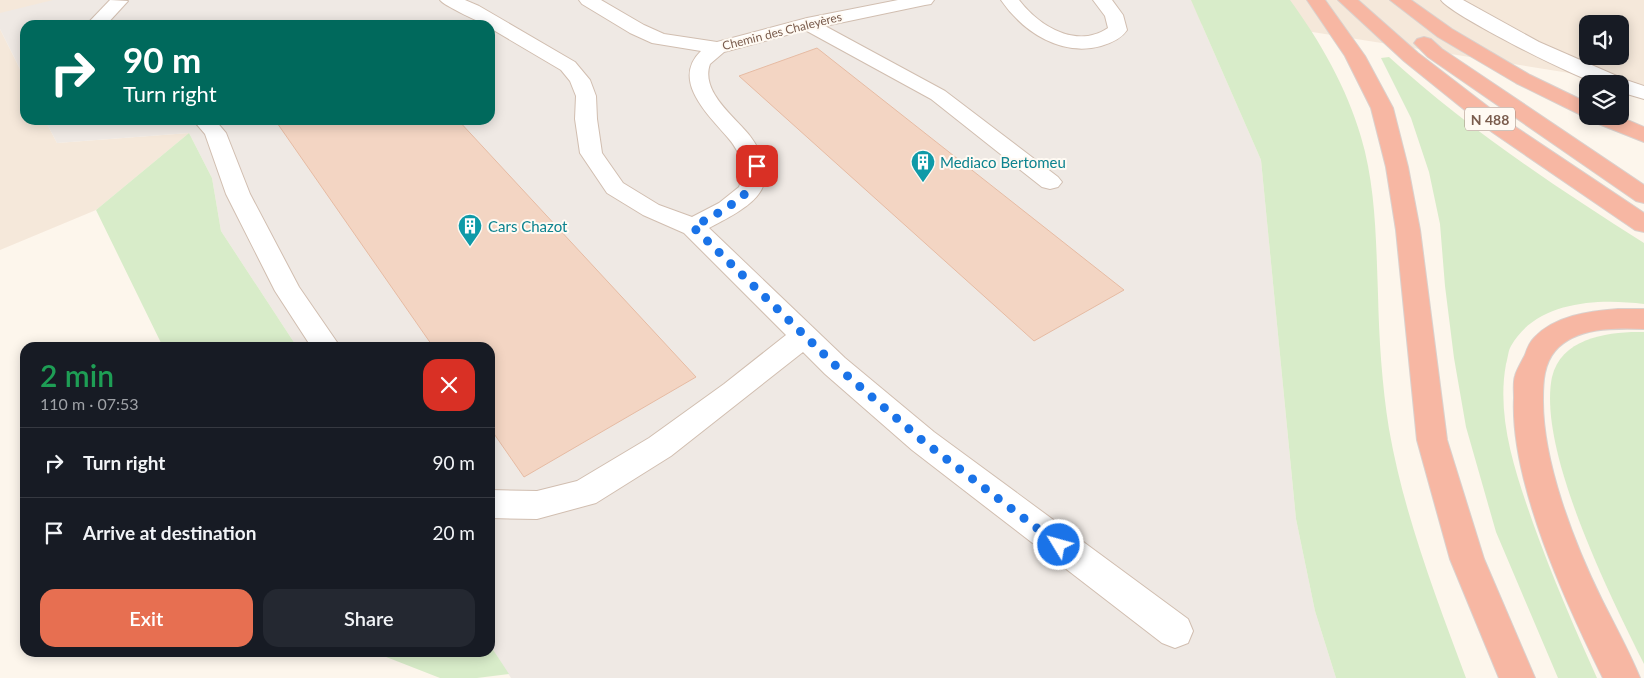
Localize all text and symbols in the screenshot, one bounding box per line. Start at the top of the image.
street label: Chemin des Chaleyères [721,9,843,53]
map controls [1579,15,1629,125]
button: sound [1579,15,1629,65]
text: 90 m [123,38,201,80]
icon: right [40,40,105,105]
button: layers [1579,75,1629,125]
text: Turn right [123,80,217,107]
road number: N 488 [1465,108,1515,130]
pin [736,145,778,187]
building icon: Mediaco Bertomeu [910,149,936,183]
icon: arrive [743,152,771,180]
place label: Mediaco Bertomeu [940,153,1066,171]
building icon: Cars Chazot [457,213,483,247]
place label: Cars Chazot [488,217,568,235]
text: 2 min [40,357,114,393]
button: close [423,359,475,411]
text: 110 m · 07:53 [40,394,139,413]
icon: right [40,449,68,477]
text: Turn right [83,451,165,474]
text: 90 m [432,451,475,474]
position arrow [1032,518,1084,570]
icon: arrive [40,519,68,547]
text: Arrive at destination [83,521,256,544]
text: 20 m [432,521,475,544]
button: Exit [40,589,253,647]
button: Share [263,589,475,647]

